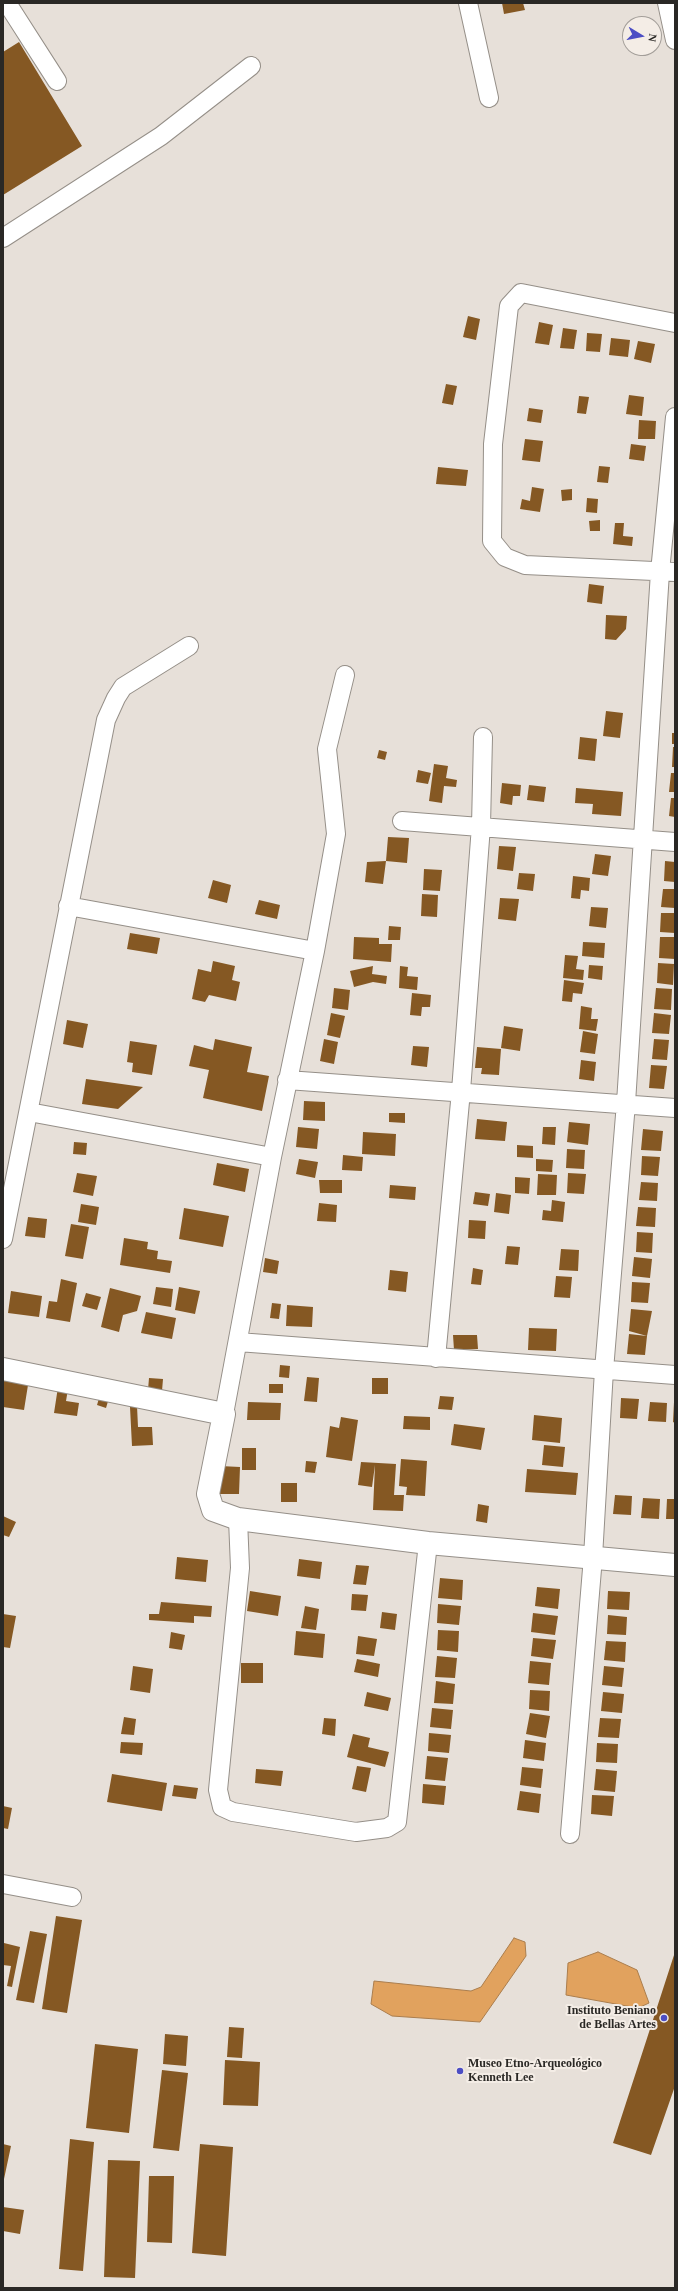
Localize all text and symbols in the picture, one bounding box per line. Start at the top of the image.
north arrow [622,16,662,56]
text: N [646,33,659,43]
place label: Instituto Beniano de Bellas Artes [567,2004,656,2032]
marker: Instituto Beniano de Bellas Artes [659,2013,669,2023]
place label: Museo Etno-Arqueológico Kenneth Lee [468,2057,602,2085]
marker: Museo Etno-Arqueológico Kenneth Lee [455,2066,465,2076]

